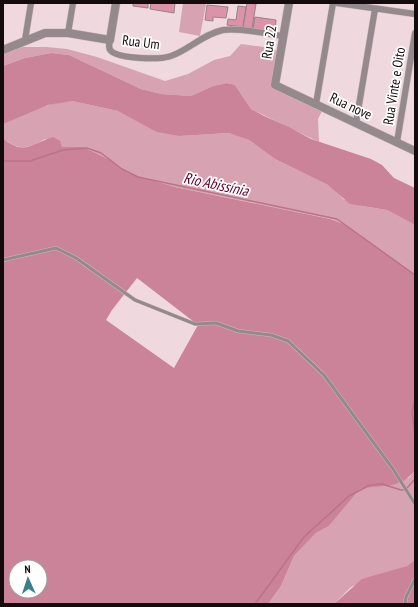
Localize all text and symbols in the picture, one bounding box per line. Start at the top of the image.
street label: Rua 22 [257,24,281,60]
street label: Rua Um [121,31,161,53]
street label: Rua Vinte e Oito [379,46,409,126]
street label: Rua nove [327,88,375,124]
water label: Rio Abissínia [182,168,251,200]
north arrow [8,559,48,599]
text: N [24,562,31,576]

